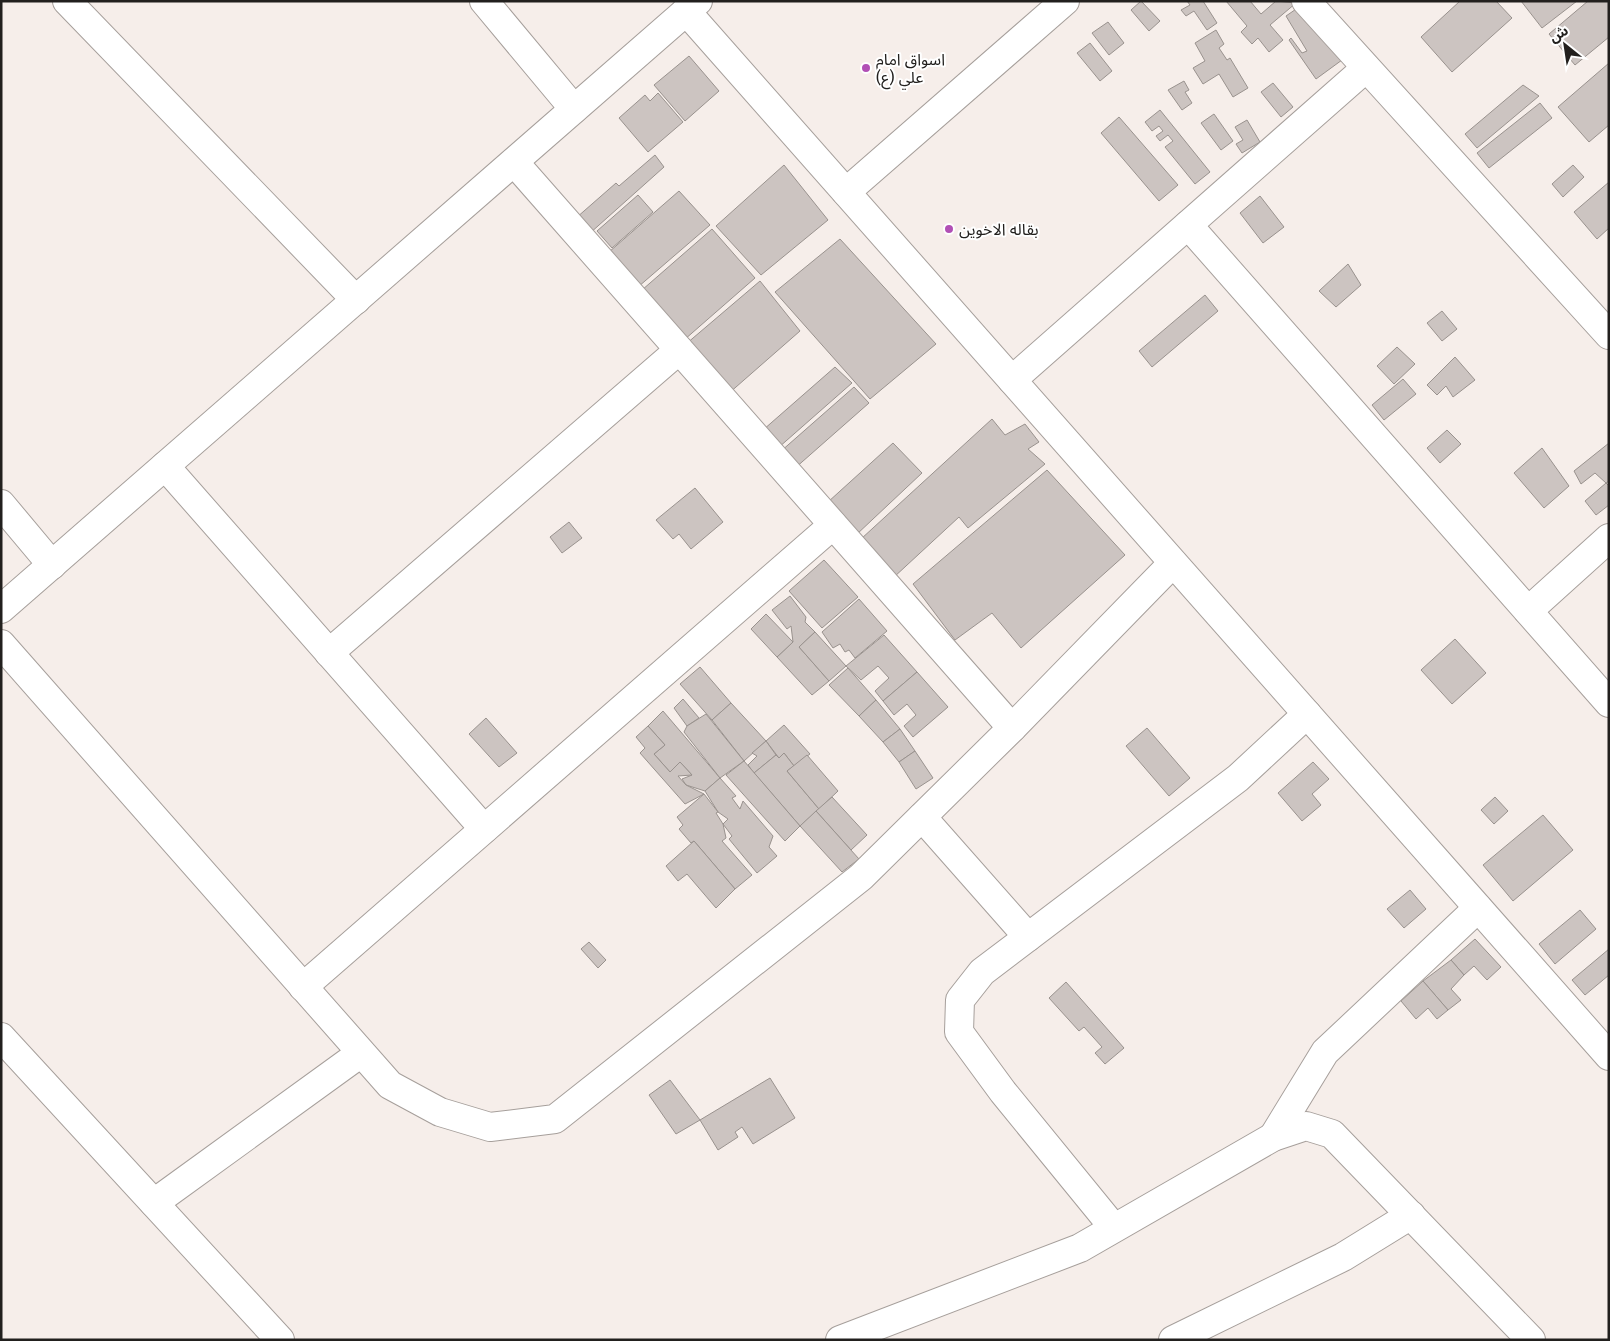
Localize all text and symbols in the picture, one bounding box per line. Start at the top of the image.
north arrow [1540,20,1590,70]
text: ش [1546,22,1571,46]
place label: اسواق امام علي (ع) [876,50,945,90]
marker: اسواق امام علي (ع) [860,62,872,74]
place label: بقاله الاخوين [959,220,1039,239]
marker: بقاله الاخوين [943,223,955,235]

